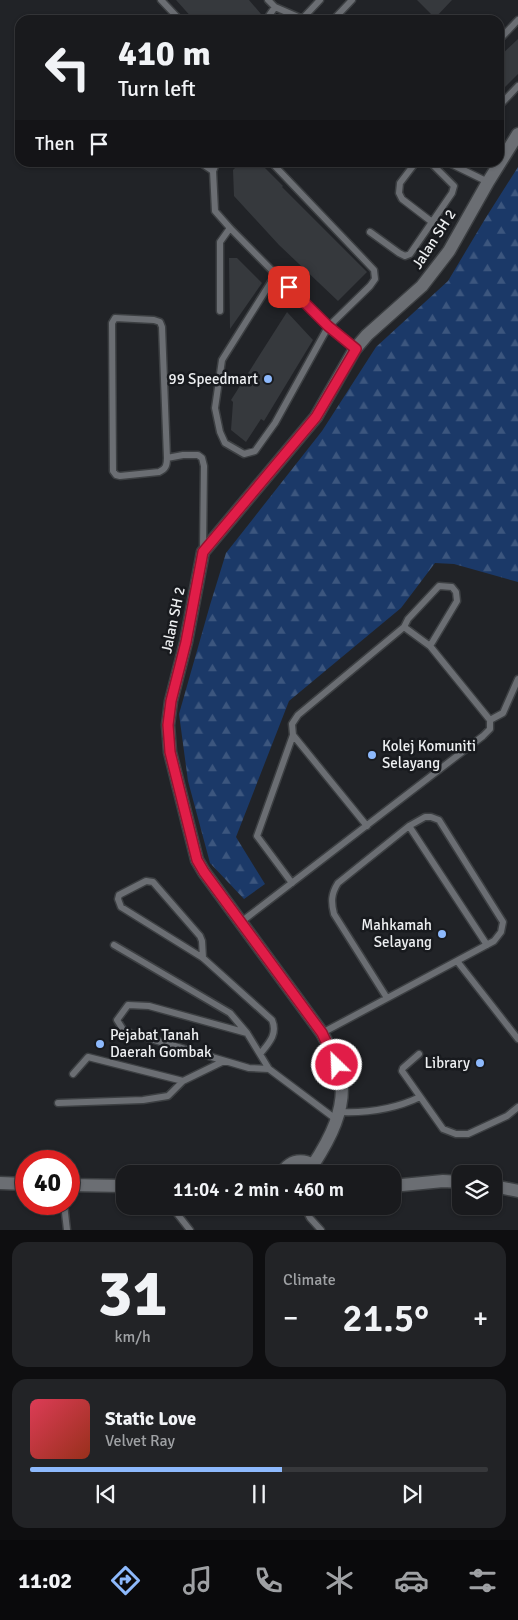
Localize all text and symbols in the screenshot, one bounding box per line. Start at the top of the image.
text: 410 m [118,32,211,75]
icon: left [35,35,100,100]
text: Turn left [118,75,196,102]
icon: arrive [85,130,113,158]
text: Then [35,132,75,156]
street label: Jalan SH 2 [408,206,460,272]
pin [268,266,310,308]
icon: arrive [275,273,303,301]
place label: 99 Speedmart [169,370,258,388]
marker: 99 Speedmart [262,373,274,385]
street label: Jalan SH 2 [157,585,189,655]
place label: Kolej Komuniti Selayang [382,737,476,772]
marker: Kolej Komuniti Selayang [366,749,378,761]
place label: Mahkamah Selayang [361,916,432,951]
marker: Mahkamah Selayang [436,928,448,940]
place label: Pejabat Tanah Daerah Gombak [110,1026,212,1061]
marker: Pejabat Tanah Daerah Gombak [94,1038,106,1050]
position arrow [310,1038,362,1090]
place label: Library [425,1054,470,1072]
marker: Library [474,1057,486,1069]
speed limit sign: 40 [15,1150,80,1215]
map controls [452,1165,502,1215]
button: layers [452,1165,502,1215]
text: 11:04 · 2 min · 460 m [173,1178,344,1202]
text: 31 [97,1254,168,1334]
text: Climate [283,1270,336,1290]
text: 21.5° [342,1295,429,1342]
text: − [283,1301,298,1335]
text: + [473,1301,488,1335]
text: km/h [114,1327,151,1347]
text: Static Love [105,1407,196,1431]
text: Velvet Ray [105,1431,175,1451]
icon: previous [92,1480,120,1508]
icon: pause [245,1480,273,1508]
icon: next [398,1480,426,1508]
icon: directions [108,1563,143,1598]
icon: music [180,1563,215,1598]
icon: phone [251,1563,286,1598]
icon: climate [322,1563,357,1598]
icon: car [394,1563,429,1598]
icon: filters [465,1563,500,1598]
text: 11:02 [18,1567,72,1594]

